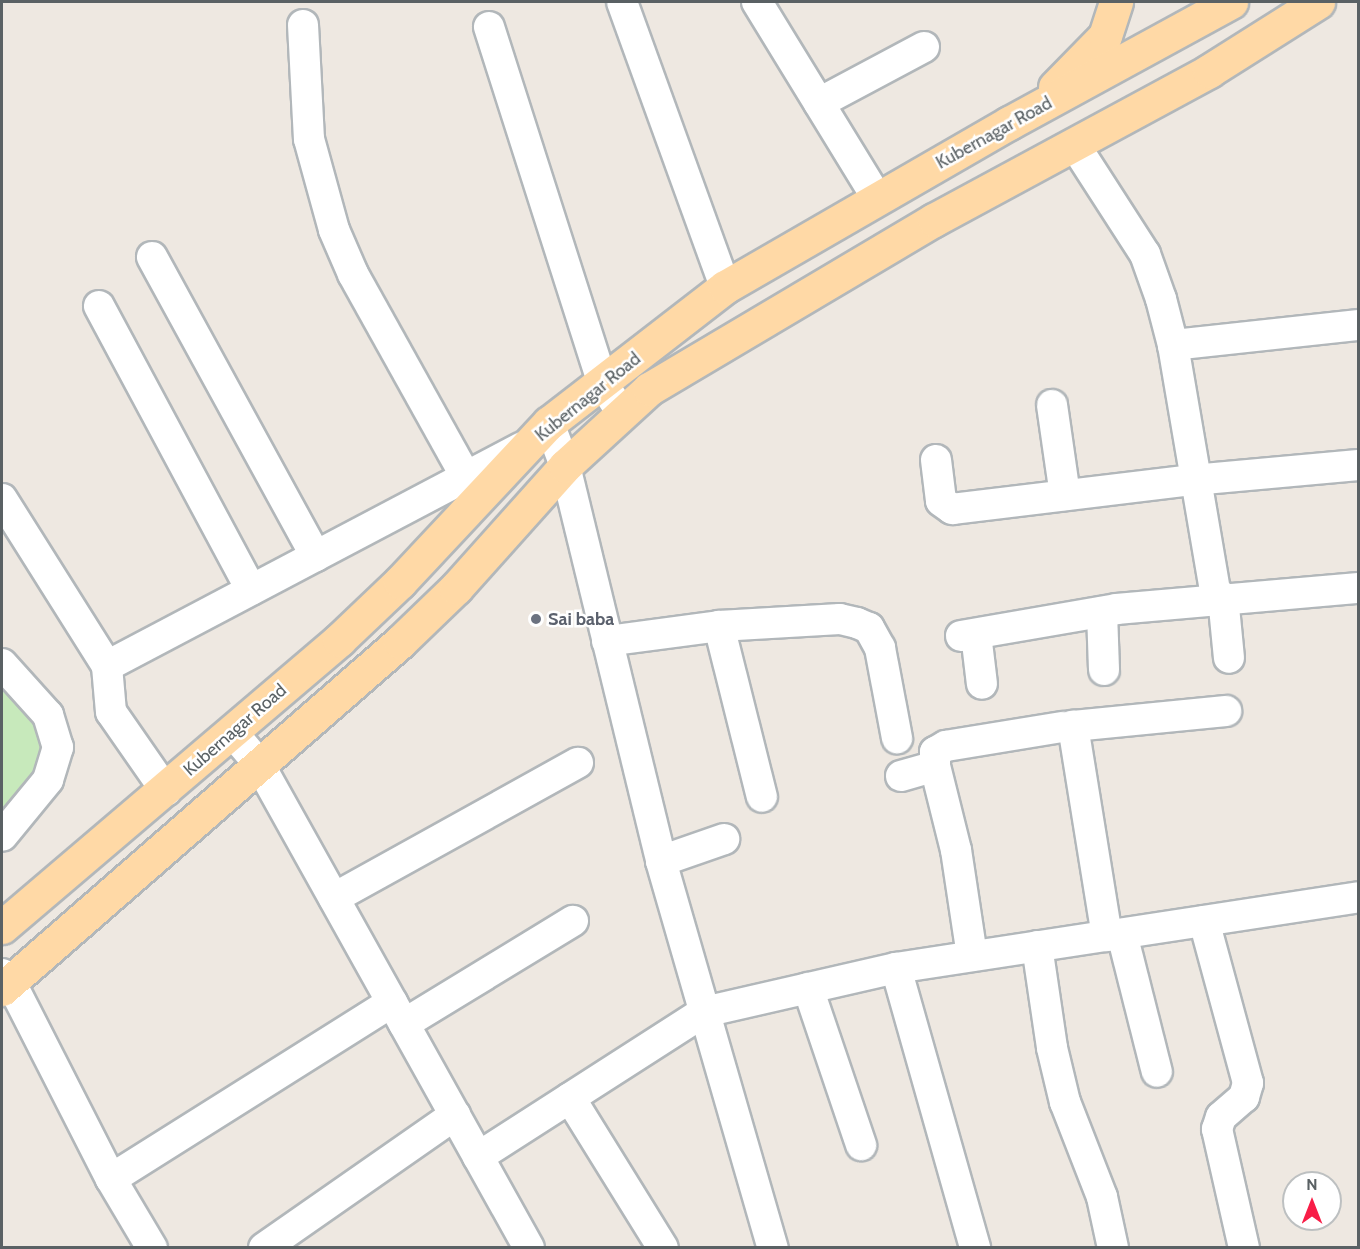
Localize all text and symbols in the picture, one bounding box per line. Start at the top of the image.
street label: Kubernagar Road [932,92,1056,174]
street label: Kubernagar Road [531,348,645,446]
place label: Sai baba [548,608,614,630]
marker: Sai baba [529,612,543,626]
street label: Kubernagar Road [179,679,291,781]
north arrow [1282,1171,1342,1231]
text: N [1306,1175,1318,1194]

